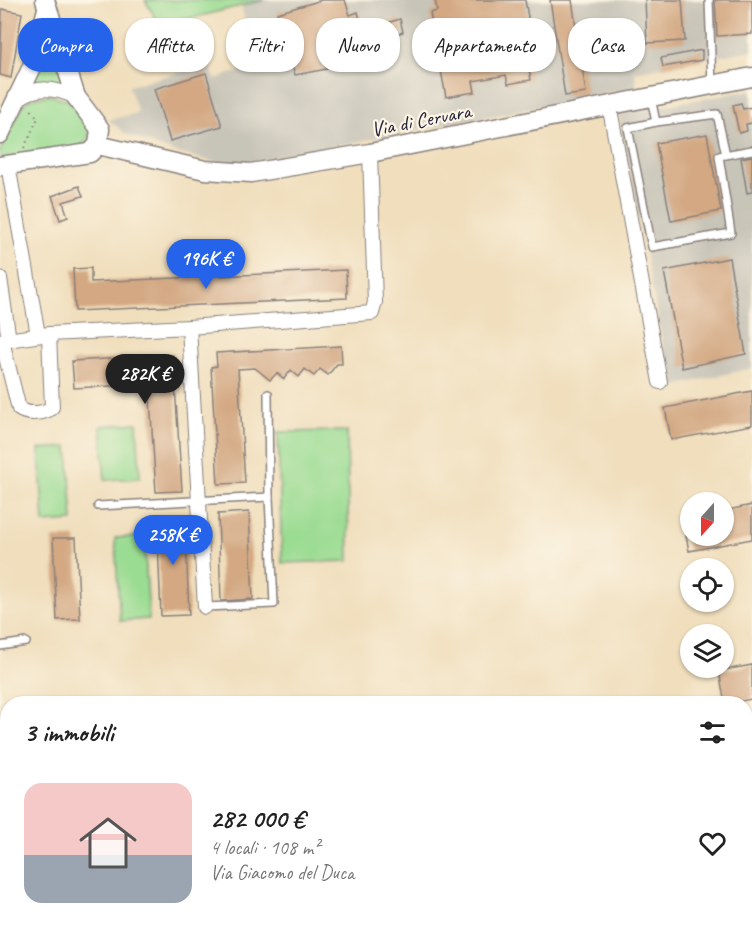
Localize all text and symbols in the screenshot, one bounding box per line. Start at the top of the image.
chip: Compra [18,18,113,72]
chip: Affitta [125,18,214,72]
chip: Filtri [226,18,304,72]
chip: Nuovo [316,18,400,72]
chip: Appartamento [412,18,556,72]
chip: Casa [568,18,645,72]
street label: Via di Cervara [369,97,475,142]
pin: 196K € [157,239,255,290]
text: 196K € [180,246,232,271]
pin: 282K € [96,354,194,405]
text: 282K € [120,361,171,386]
north arrow [680,492,734,546]
map controls [680,492,734,678]
pin: 258K € [124,515,222,566]
text: 258K € [148,522,198,547]
button: locate [680,558,734,612]
button: layers [680,624,734,678]
text: 3 immobili [24,716,114,749]
icon: filters [696,716,729,749]
text: 282 000 € [210,802,304,835]
icon: home [72,807,144,879]
icon: heart [696,827,729,860]
text: 4 locali · 108 m² [210,835,319,860]
text: Via Giacomo del Duca [210,860,354,885]

